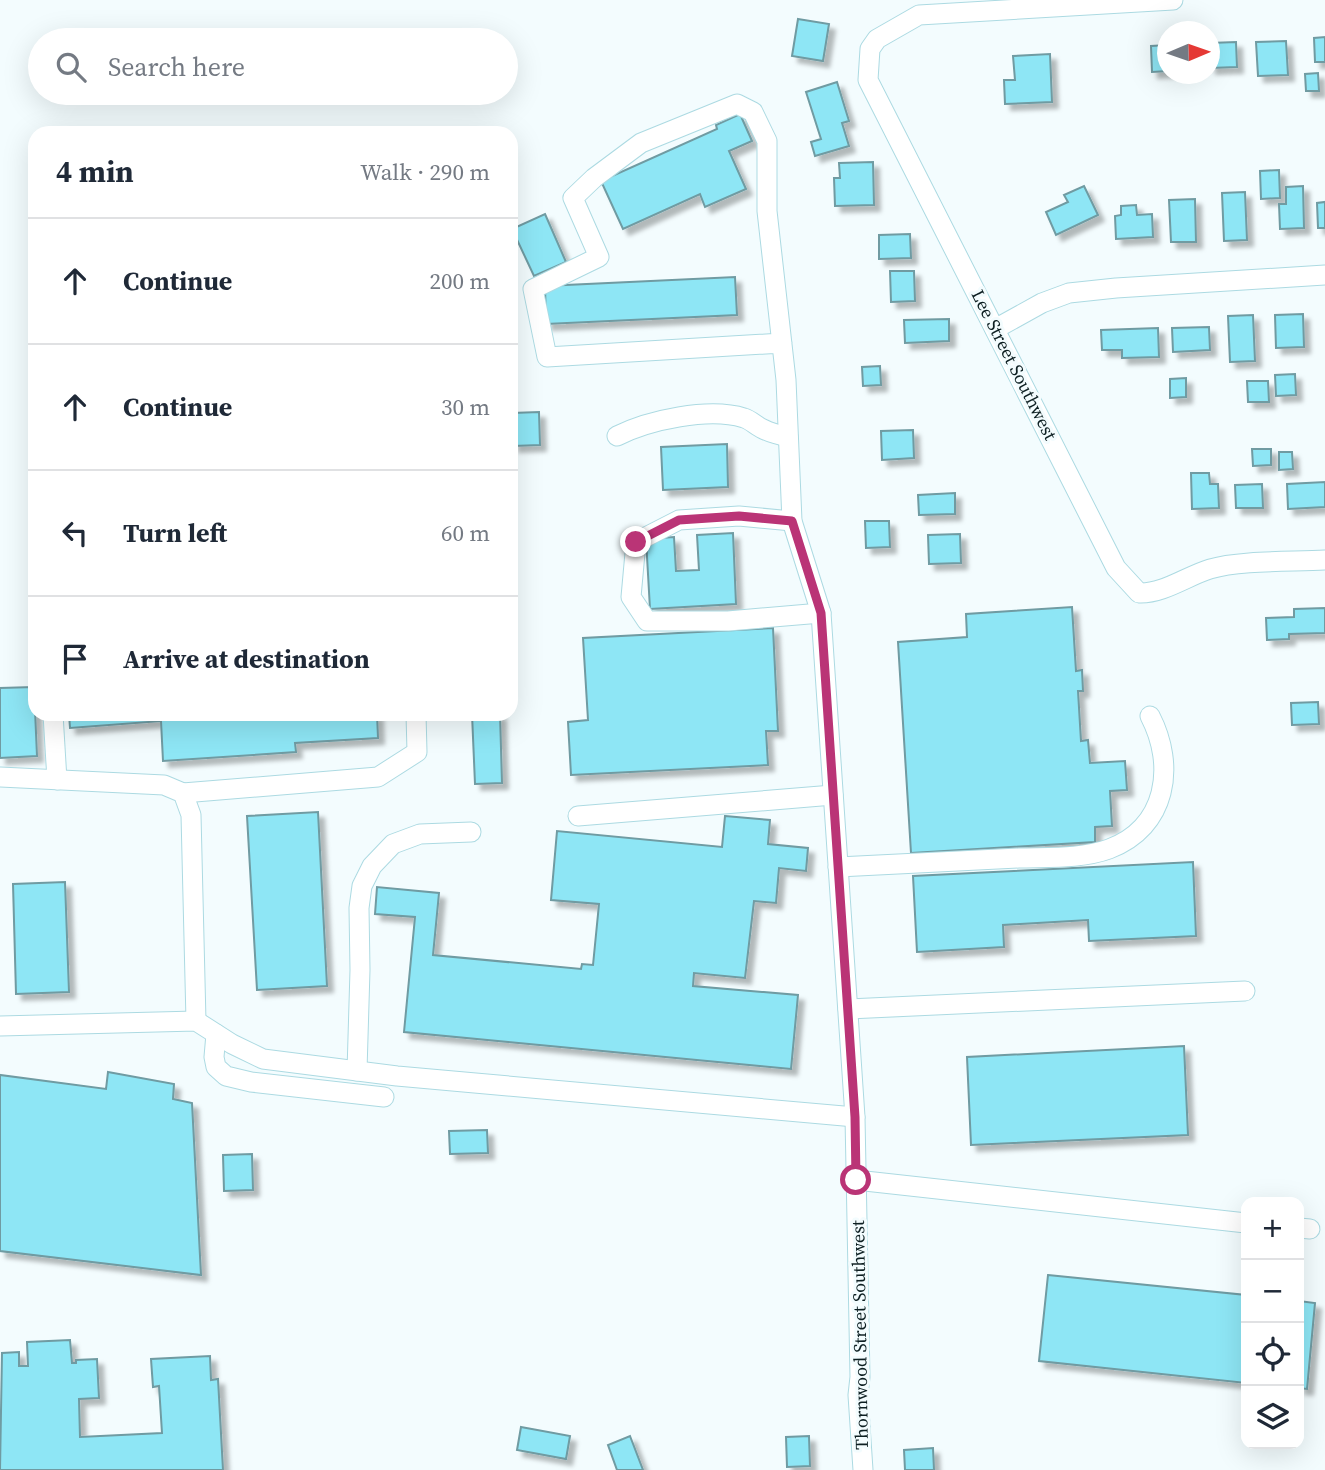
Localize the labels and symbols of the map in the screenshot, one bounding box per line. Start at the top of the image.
north arrow [1157,21,1220,84]
street label: Lee Street Southwest [966,285,1063,444]
route end [620,526,651,557]
route start [840,1164,871,1195]
street label: Thornwood Street Southwest [845,1220,874,1450]

